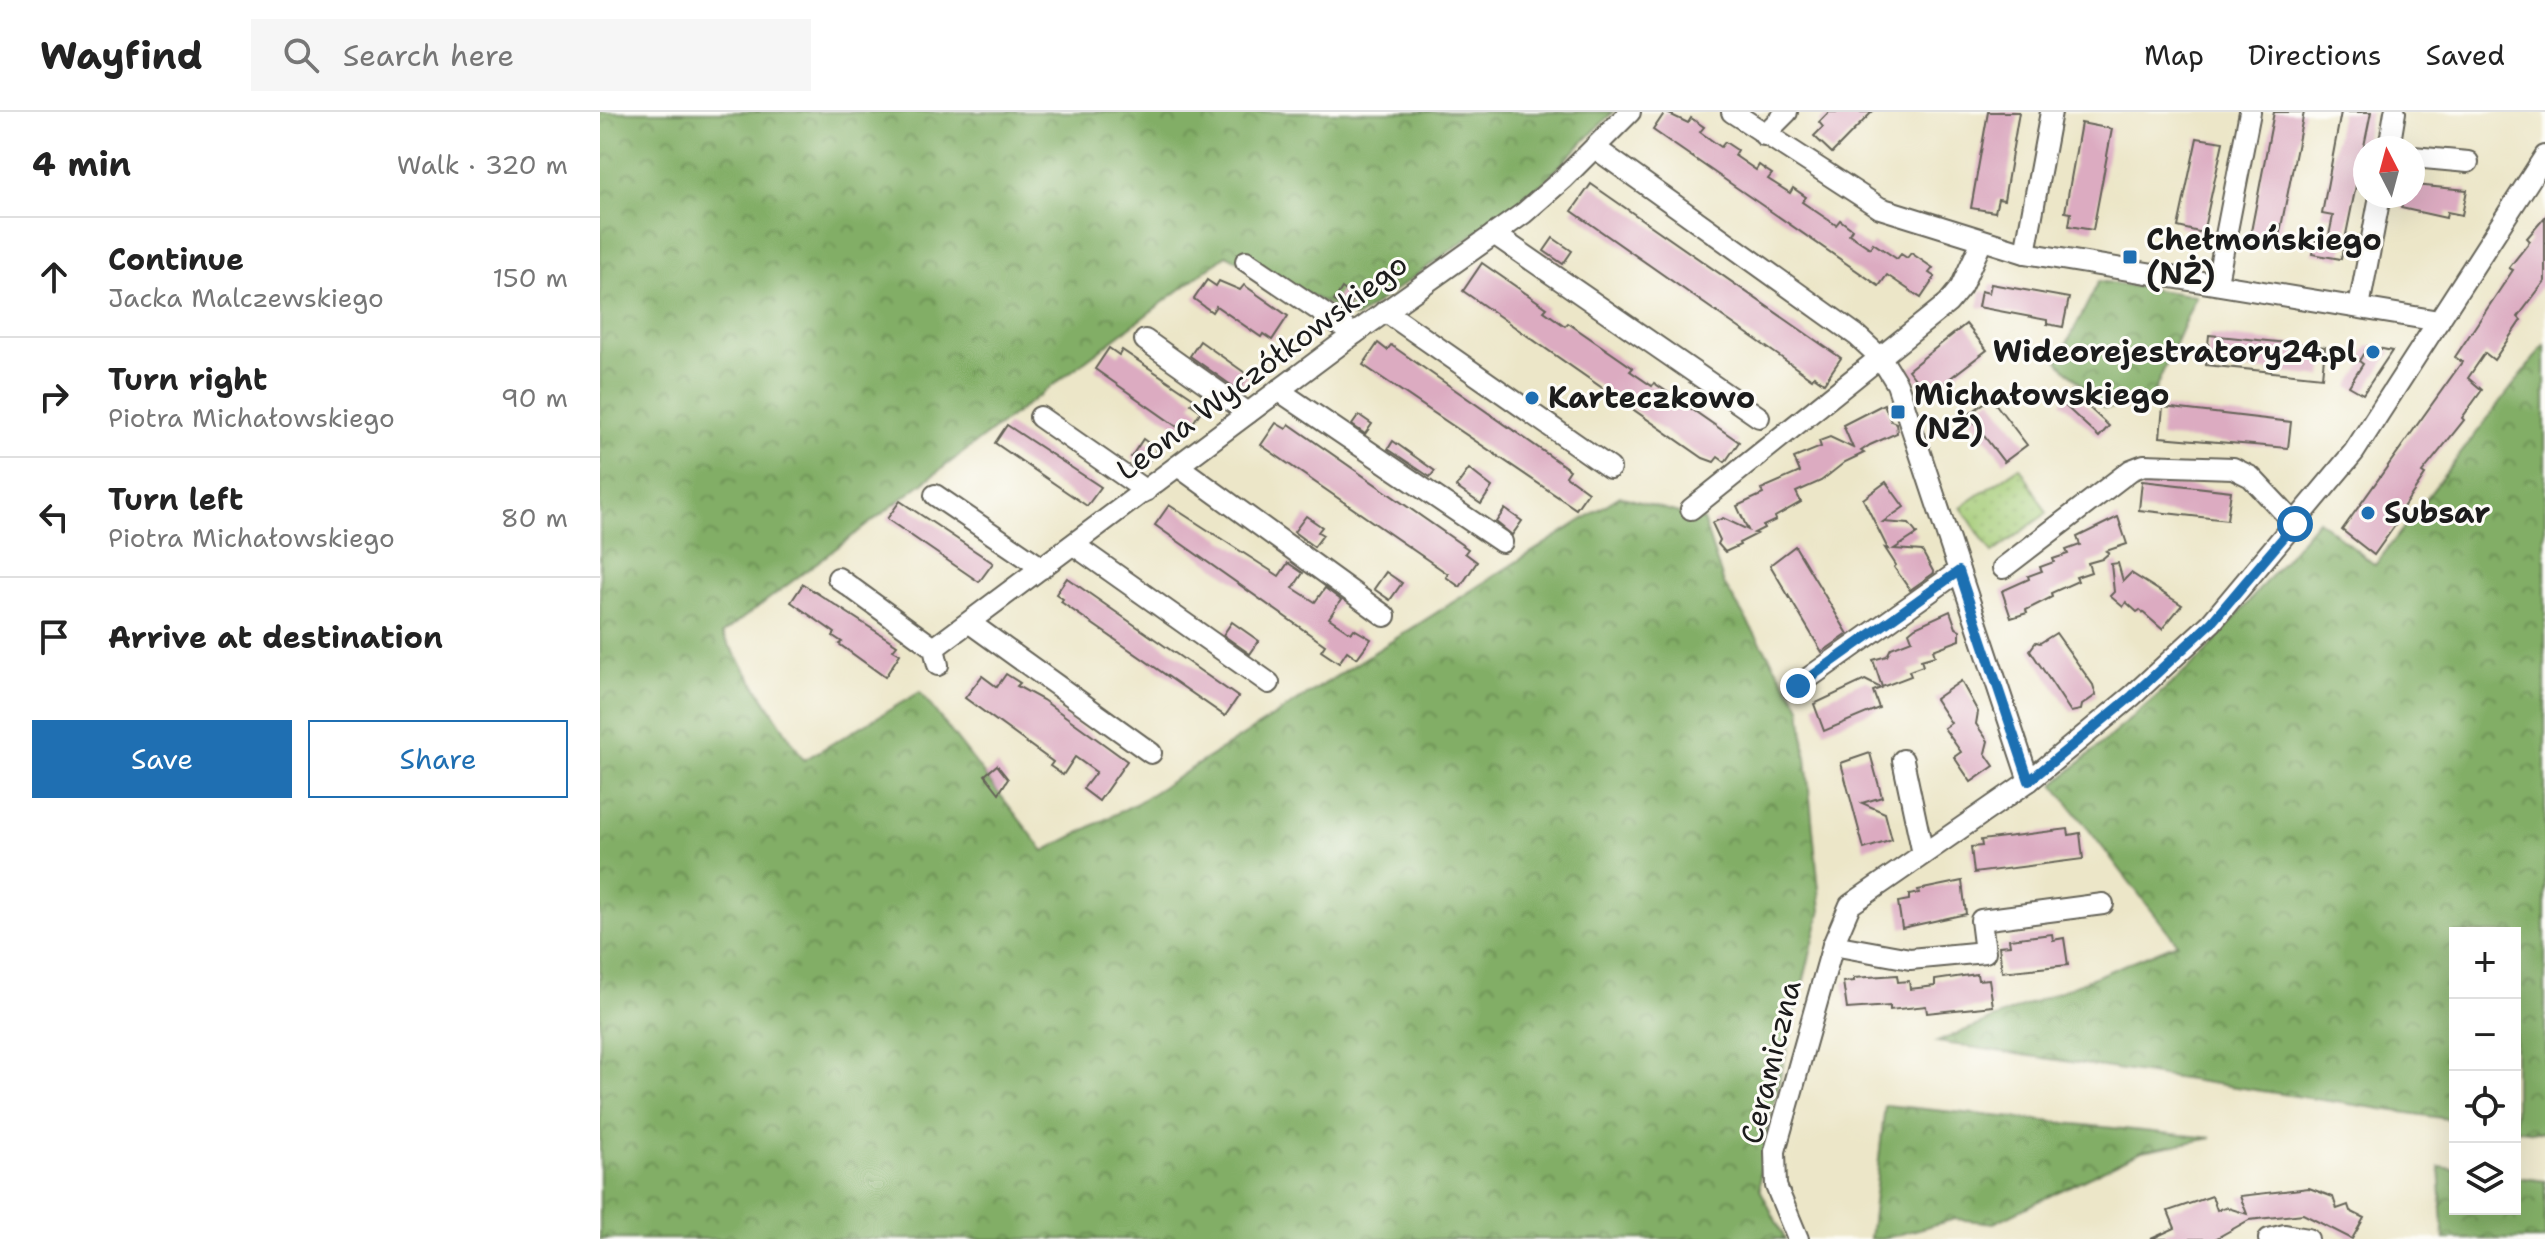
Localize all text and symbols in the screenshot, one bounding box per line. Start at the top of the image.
search box [251,19,811,91]
text: Wayfind [40,30,203,81]
icon: search [279,33,323,77]
text: Search here [343,35,514,76]
text: Map [2144,36,2204,74]
text: Directions [2248,36,2382,74]
text: Saved [2426,36,2505,74]
north arrow [2353,136,2425,208]
text: 4 min [32,141,131,187]
text: Walk · 320 m [397,147,568,182]
place label: Chełmońskiego (NŻ) [2146,219,2382,294]
text: Continue [108,239,244,280]
street label: Leona Wyczółkowskiego [1108,243,1416,490]
marker: Chełmońskiego (NŻ) [2121,248,2139,266]
icon: ahead [32,255,76,299]
text: 150 m [492,260,568,295]
text: Jacka Malczewskiego [108,280,384,315]
place label: Wideorejestratory24.pl [1993,331,2357,372]
marker: Wideorejestratory24.pl [2364,343,2382,361]
text: Turn right [108,359,267,400]
place label: Michałowskiego (NŻ) [1914,374,2169,449]
icon: right [32,375,76,419]
place label: Karteczkowo [1548,377,1755,418]
text: 90 m [501,380,568,415]
marker: Karteczkowo [1523,389,1541,407]
text: Piotra Michałowskiego [108,400,395,435]
marker: Michałowskiego (NŻ) [1889,403,1907,421]
text: Turn left [108,479,243,520]
place label: Subsar [2384,492,2490,533]
icon: left [32,495,76,539]
text: 80 m [501,500,568,535]
marker: Subsar [2359,504,2377,522]
route start [2277,506,2313,542]
text: Piotra Michałowskiego [108,520,395,555]
icon: arrive [32,615,76,659]
text: Arrive at destination [108,617,443,658]
route end [1780,668,1816,704]
button: Save [32,720,292,798]
button: Share [308,720,568,798]
map controls [2449,927,2521,1215]
button: + [2449,927,2521,999]
street label: Ceramiczna [1730,975,1811,1148]
button: − [2449,999,2521,1071]
button: locate [2449,1071,2521,1143]
button: layers [2449,1143,2521,1215]

